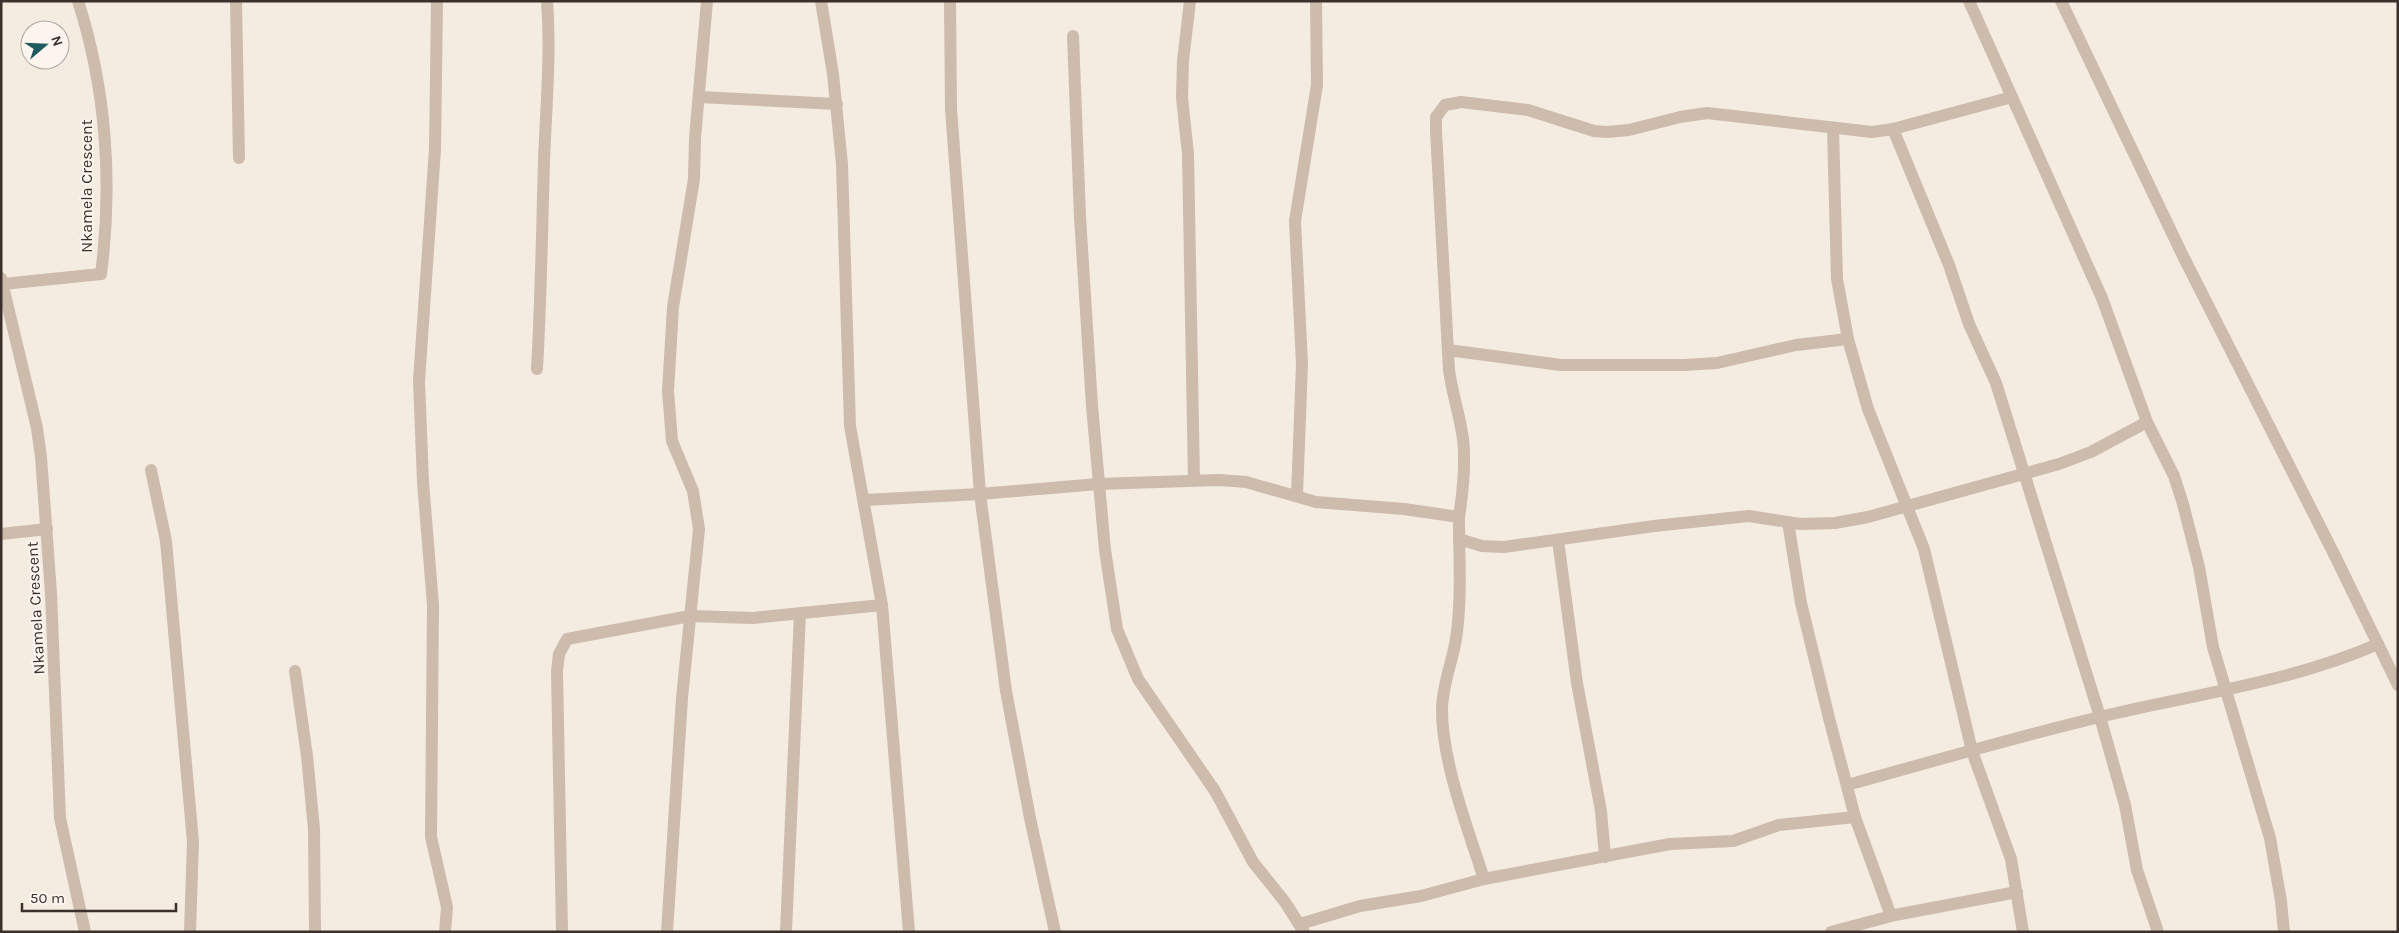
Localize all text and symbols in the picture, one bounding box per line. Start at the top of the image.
north arrow [20,20,70,70]
text: N [47,33,66,48]
street label: Nkamela Crescent [77,119,96,253]
street label: Nkamela Crescent [23,541,48,675]
scale bar [22,880,176,912]
text: 50 m [30,889,65,907]

